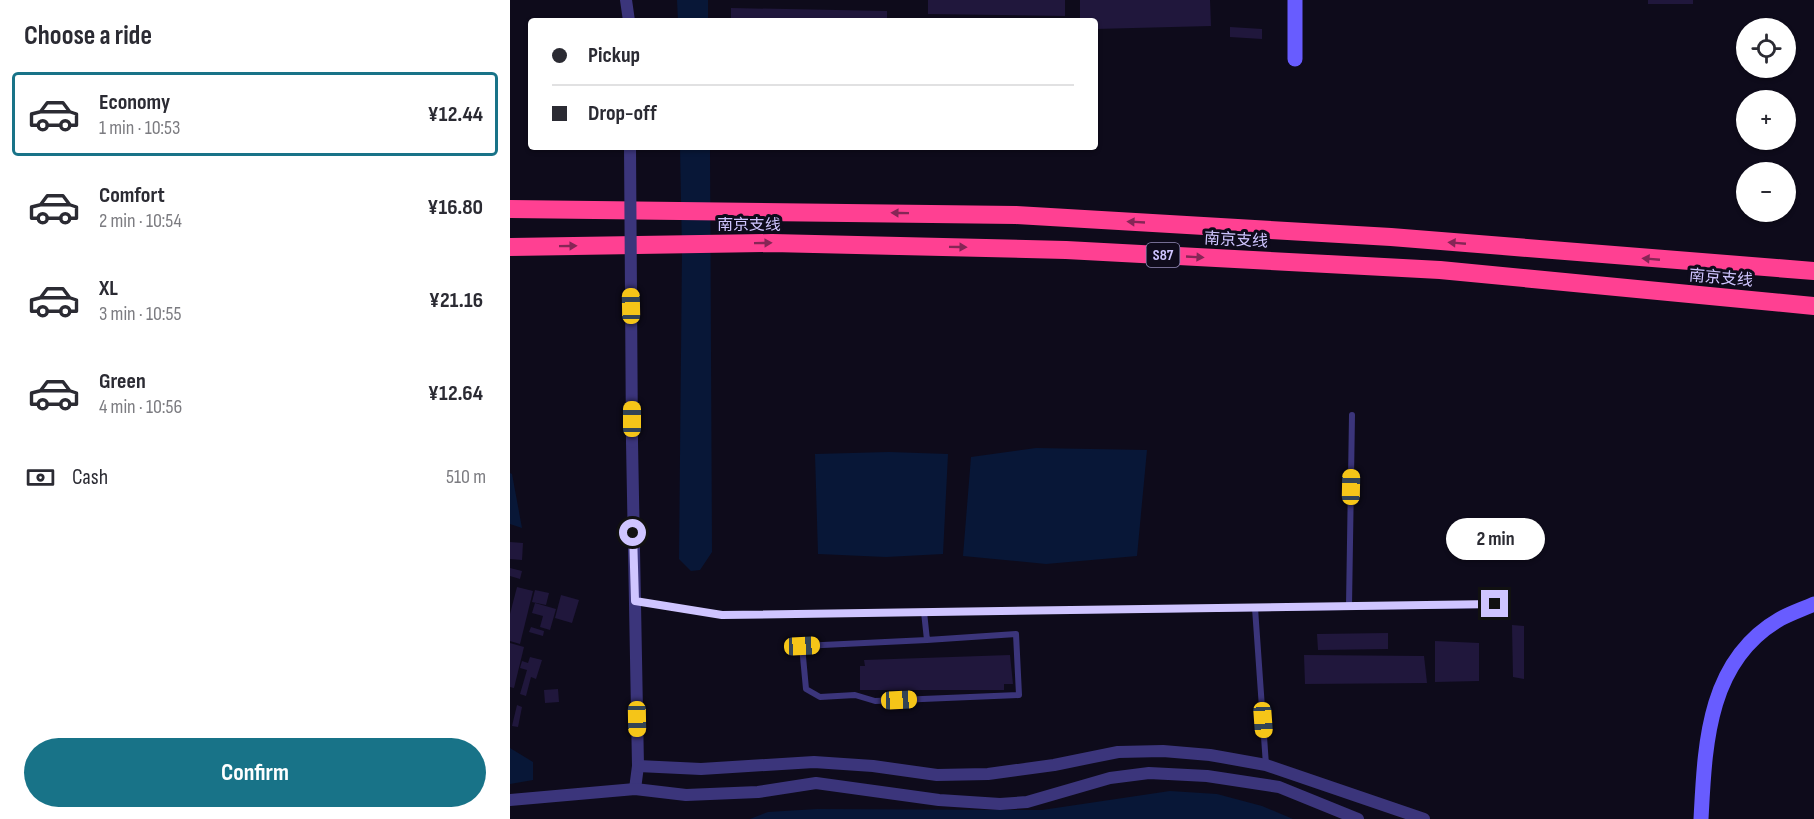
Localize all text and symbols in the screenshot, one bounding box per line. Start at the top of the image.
map controls [1736,18,1796,222]
button: locate [1736,18,1796,78]
text: Choose a ride [24,20,152,52]
text: Pickup [588,42,640,69]
icon: car [27,87,81,141]
text: Economy [99,89,170,116]
button: + [1736,90,1796,150]
text: Drop-off [588,100,657,127]
text: ¥12.44 [428,101,483,128]
text: 1 min · 10:53 [99,116,181,140]
button: − [1736,162,1796,222]
icon: car [27,180,81,234]
text: Comfort [99,182,165,209]
text: ¥16.80 [427,194,483,221]
one-way arrow [890,208,909,218]
text: 2 min · 10:54 [99,209,182,233]
street label: 南京支线 [717,216,781,235]
one-way arrow [1127,217,1146,226]
street label: 南京支线 [1203,229,1268,252]
one-way arrow [754,238,773,248]
one-way arrow [1447,238,1466,247]
one-way arrow [559,241,578,251]
one-way arrow [949,243,968,252]
road number: S87 [1146,243,1180,267]
one-way arrow [1186,252,1205,261]
one-way arrow [1641,255,1660,264]
street label: 南京支线 [1688,266,1754,291]
icon: car [27,273,81,327]
text: XL [99,275,118,302]
text: ¥21.16 [429,287,483,314]
car [622,288,640,324]
text: 3 min · 10:55 [99,302,182,326]
icon: car [27,366,81,420]
text: Green [99,368,146,395]
text: ¥12.64 [428,380,483,407]
text: 4 min · 10:56 [99,395,182,419]
car [623,401,641,437]
icon: cash [24,461,57,494]
text: Cash [72,464,108,491]
text: 510 m [446,465,486,489]
car [1342,469,1360,505]
callout: 2 min [1446,517,1544,559]
route start [619,519,646,546]
text: 2 min [1476,527,1515,551]
route end [1481,590,1508,617]
car [784,636,820,656]
car [881,690,917,710]
car [628,701,646,737]
car [1253,701,1273,739]
button: Confirm [24,738,486,807]

